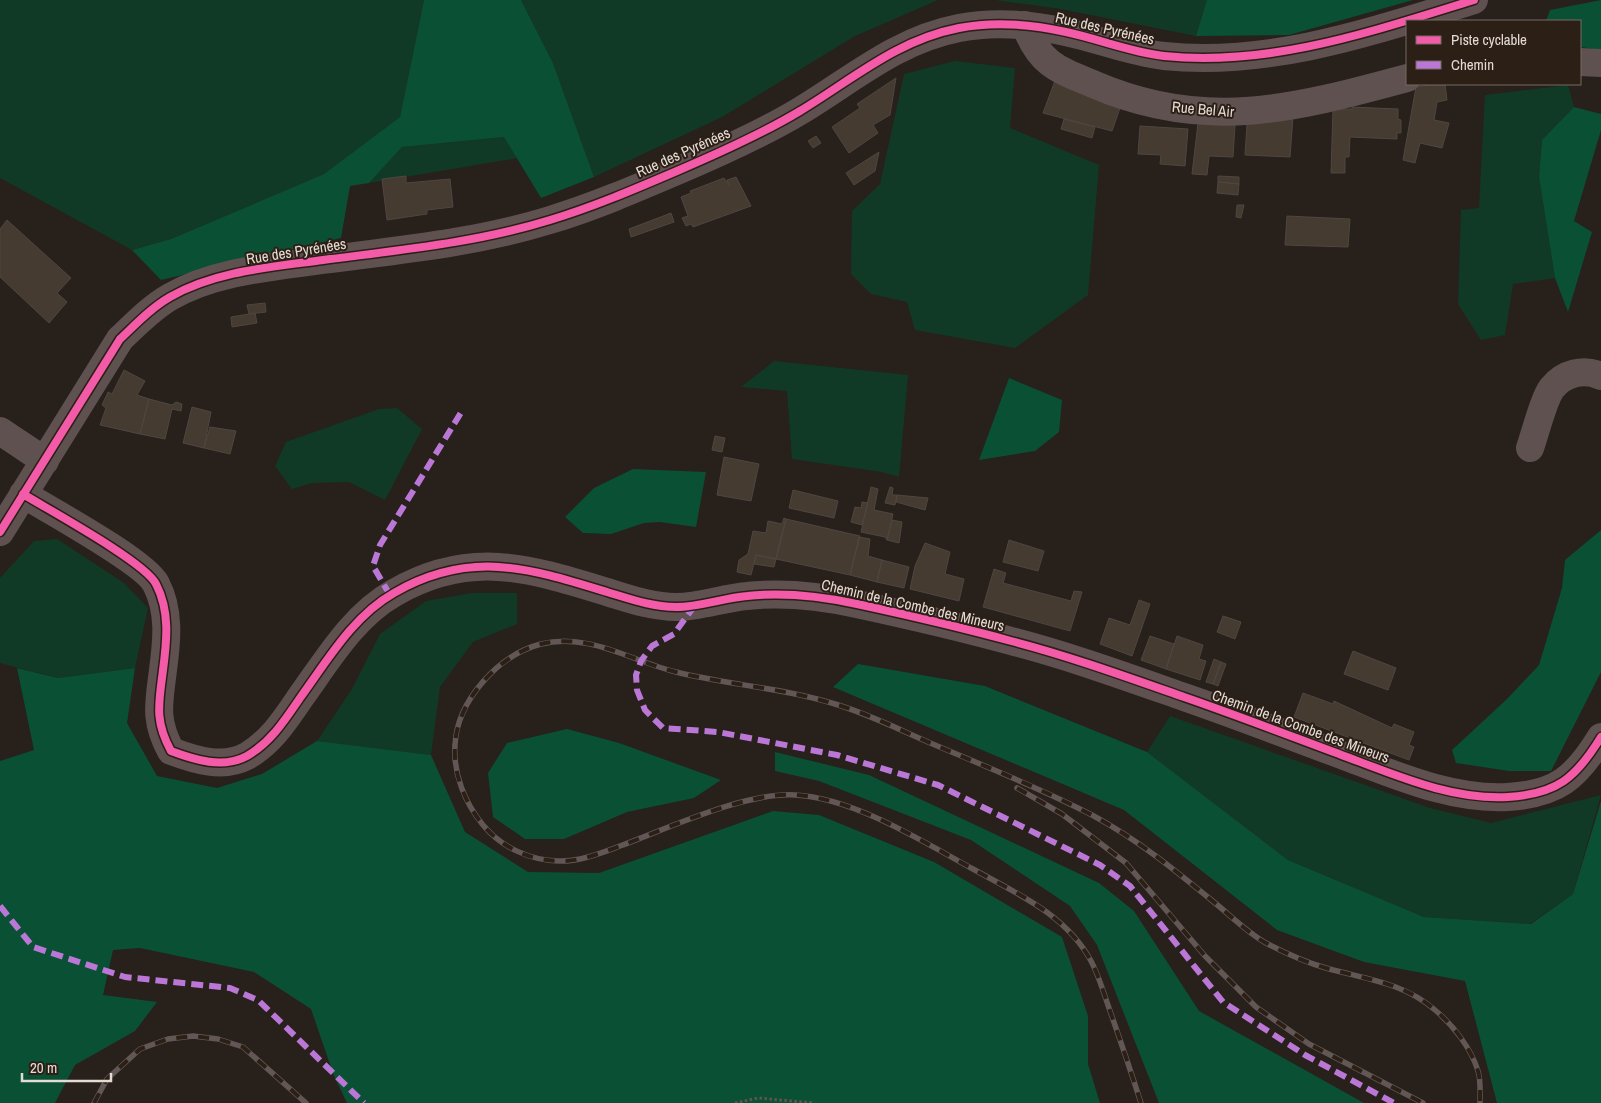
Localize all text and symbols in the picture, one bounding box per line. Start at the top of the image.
street label: Rue des Pyrénées [1053,6,1157,50]
legend [1406,20,1581,85]
text: Piste cyclable [1451,29,1527,50]
text: Chemin [1451,54,1494,75]
street label: Rue Bel Air [1171,96,1235,122]
street label: Rue des Pyrénées [633,122,733,182]
street label: Rue des Pyrénées [244,233,348,269]
street label: Chemin de la Combe des Mineurs [819,574,1007,636]
street label: Chemin de la Combe des Mineurs [1209,684,1393,768]
scale bar [22,1050,111,1082]
text: 20 m [30,1057,57,1078]

